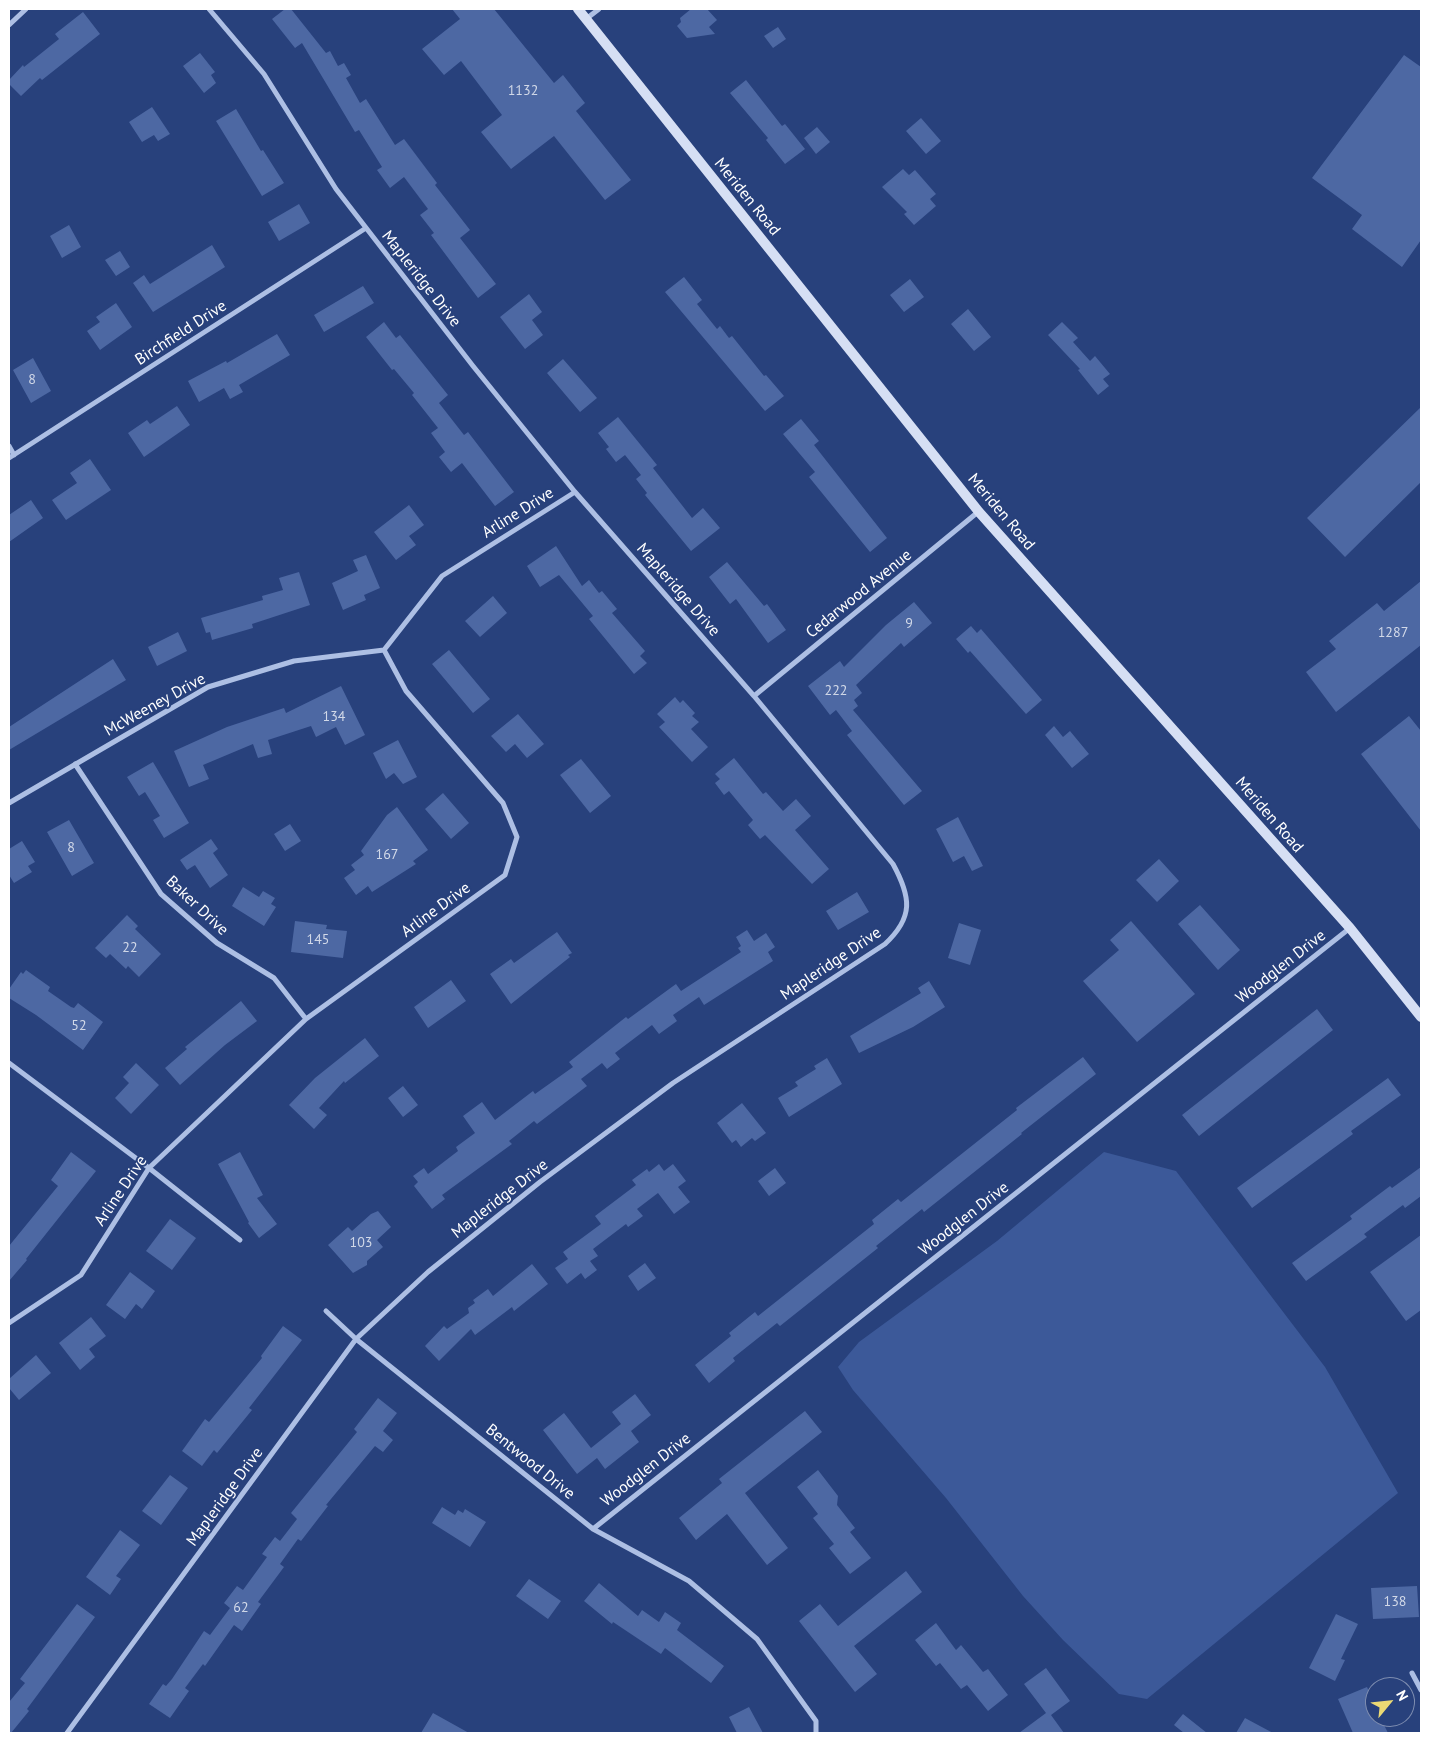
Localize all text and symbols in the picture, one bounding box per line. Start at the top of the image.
house number: 1132 [508,83,538,99]
street label: Meriden Road [710,154,784,240]
street label: Mapleridge Drive [377,227,465,331]
street label: Birchfield Drive [132,296,230,370]
house number: 8 [28,372,36,388]
street label: Meriden Road [963,470,1039,554]
street label: Arline Drive [479,483,557,543]
street label: Mapleridge Drive [632,539,724,641]
street label: Cedarwood Avenue [802,546,916,642]
house number: 9 [905,616,913,632]
house number: 1287 [1378,625,1408,641]
street label: McWeeney Drive [101,669,209,741]
house number: 222 [825,683,847,699]
house number: 134 [323,709,345,725]
street label: Meriden Road [1231,773,1307,857]
house number: 8 [67,840,75,856]
house number: 167 [376,847,398,863]
street label: Baker Drive [162,872,232,940]
street label: Arline Drive [398,878,474,942]
street label: Mapleridge Drive [777,923,885,1005]
street label: Woodglen Drive [1232,926,1330,1008]
house number: 145 [307,932,329,948]
house number: 22 [122,940,138,956]
house number: 52 [71,1018,87,1034]
street label: Arline Drive [90,1152,152,1230]
street label: Mapleridge Drive [448,1155,552,1243]
street label: Woodglen Drive [915,1178,1013,1260]
house number: 103 [350,1235,372,1251]
street label: Bentwood Drive [482,1420,578,1504]
street label: Woodglen Drive [597,1429,695,1511]
street label: Mapleridge Drive [183,1444,267,1550]
house number: 138 [1384,1594,1406,1610]
house number: 62 [233,1600,249,1616]
north arrow [1365,1677,1415,1727]
text: N [1392,1687,1412,1704]

